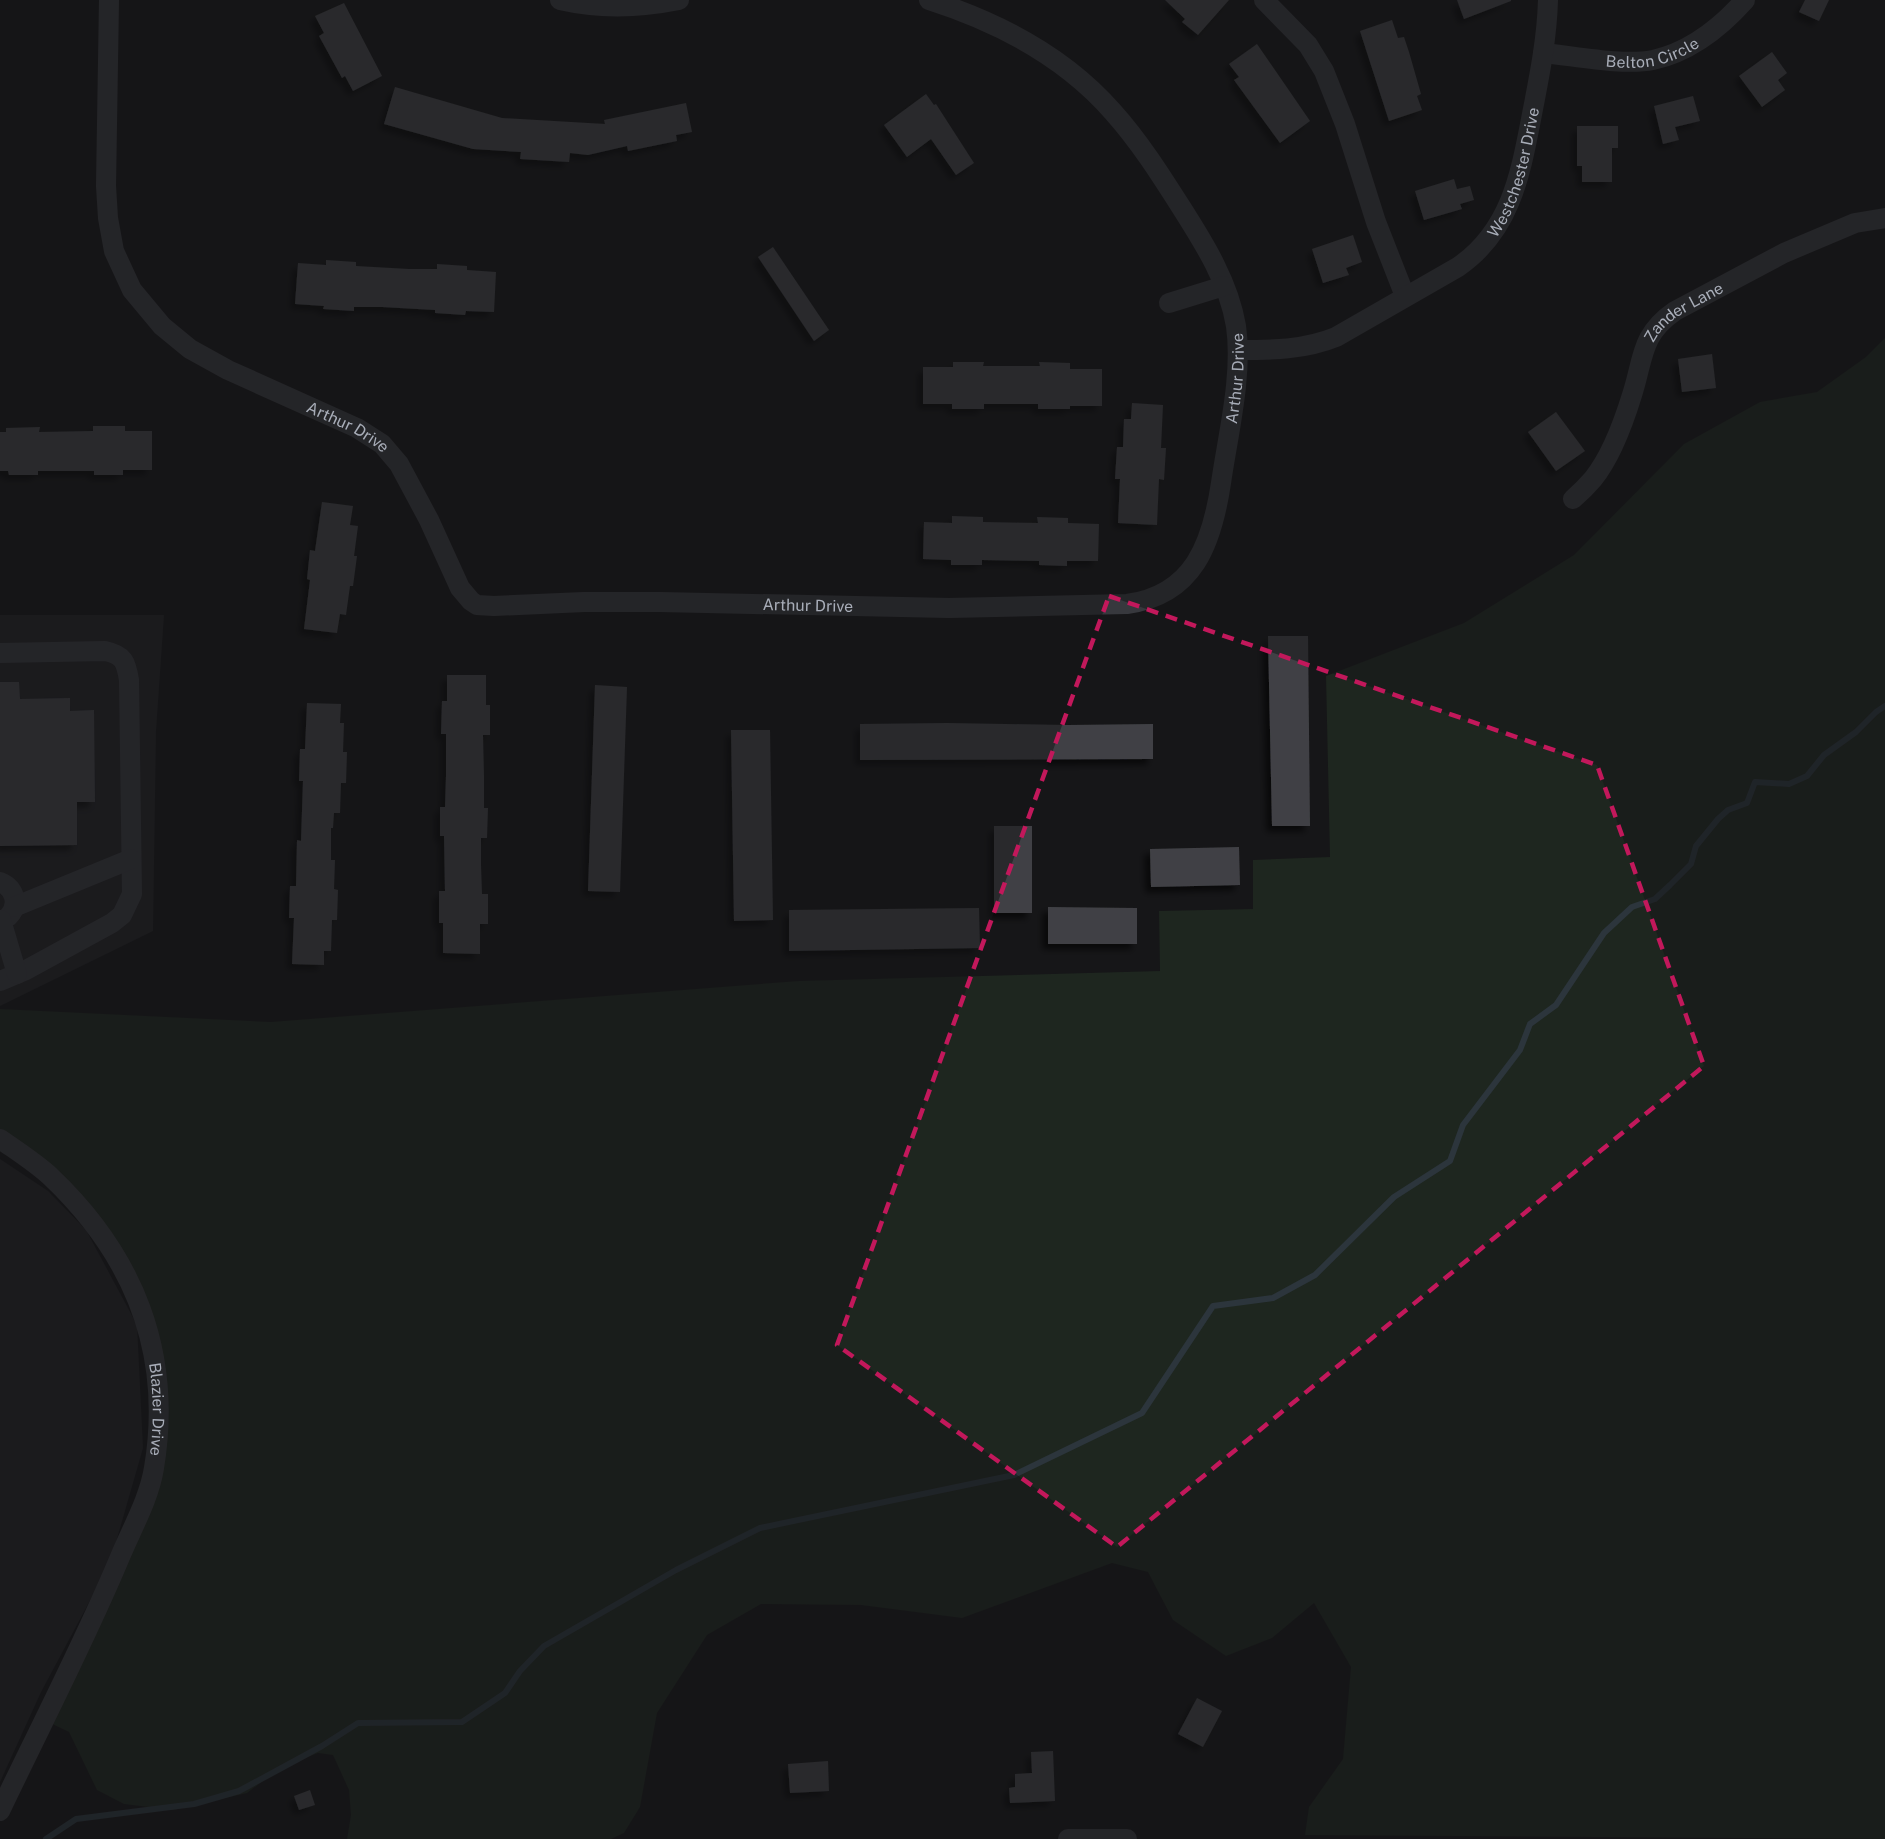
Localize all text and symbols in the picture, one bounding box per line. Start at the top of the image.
street label: Belton Circle [1605,33,1702,71]
street label: Westchester Drive [1483,106,1543,241]
street label: Zander Lane [1640,278,1726,345]
street label: Arthur Drive [1221,332,1247,425]
street label: Arthur Drive [304,397,394,456]
street label: Arthur Drive [762,595,853,616]
street label: Blazier Drive [145,1361,168,1457]

